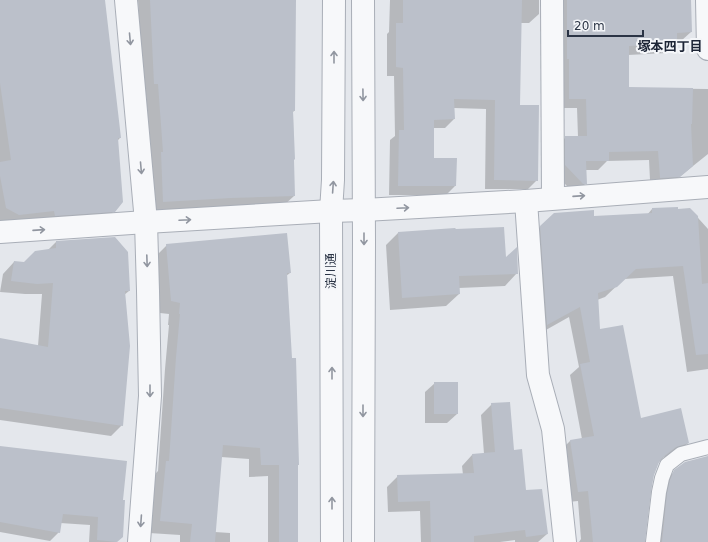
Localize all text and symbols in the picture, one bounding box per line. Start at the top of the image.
scale bar [568,12,643,38]
text: 20 m [574,19,605,33]
one-way arrow [126,32,133,45]
district label: 塚本四丁目 [637,39,703,54]
one-way arrow [330,51,338,64]
one-way arrow [359,88,367,101]
one-way arrow [138,161,145,174]
one-way arrow [329,181,336,194]
one-way arrow [572,193,585,200]
one-way arrow [396,204,409,211]
one-way arrow [178,216,191,223]
one-way arrow [32,226,45,233]
one-way arrow [360,232,368,245]
street label: 淀川通 [324,253,338,289]
one-way arrow [144,254,151,267]
one-way arrow [328,367,336,380]
one-way arrow [146,384,154,397]
one-way arrow [359,404,367,417]
one-way arrow [328,497,336,510]
one-way arrow [137,514,144,527]

